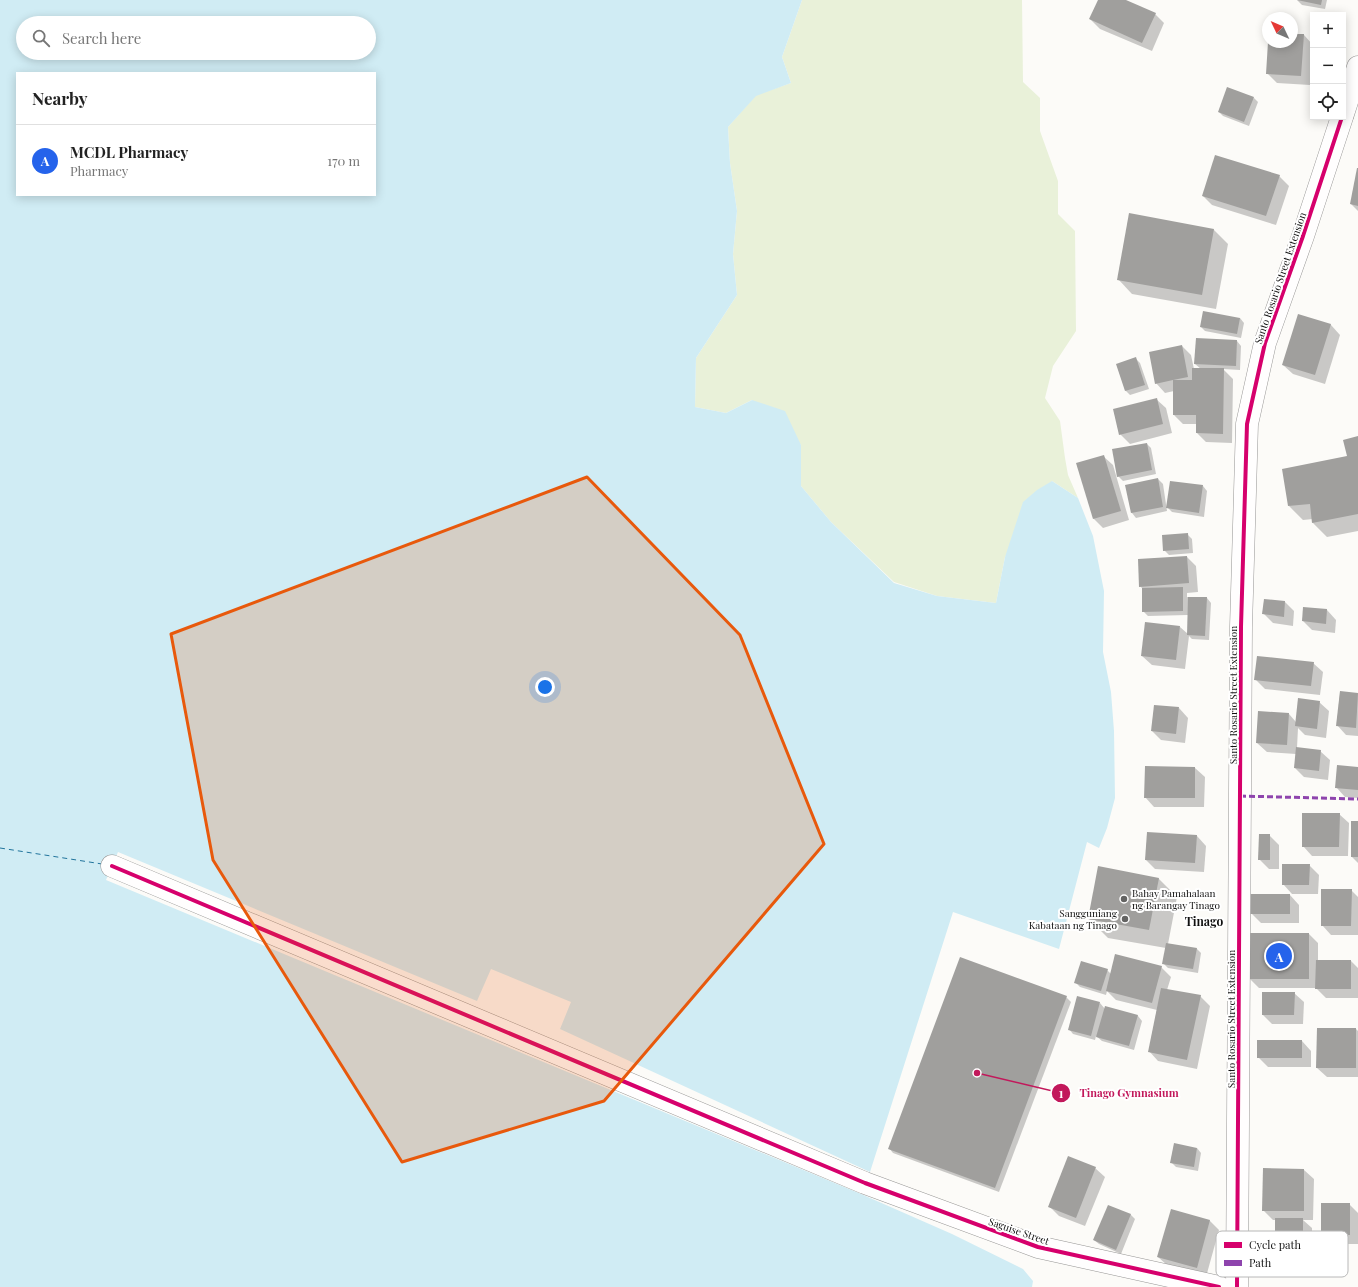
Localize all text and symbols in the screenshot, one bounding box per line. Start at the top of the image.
north arrow [1262,12,1298,48]
map controls [1310,12,1346,120]
button: + [1310,12,1346,48]
search box [16,16,376,60]
icon: search [30,27,52,49]
text: Search here [62,28,141,48]
button: − [1310,48,1346,84]
button: locate [1310,84,1346,120]
text: Nearby [32,87,87,109]
text: MCDL Pharmacy [70,142,188,162]
text: A [41,152,49,169]
text: 170 m [327,152,360,169]
text: Pharmacy [70,162,128,179]
street label: Santo Rosario Street Extension [1251,210,1309,346]
street label: Santo Rosario Street Extension [1226,626,1240,764]
your location [535,677,555,697]
place label: Bahay Pamahalaan ng Barangay Tinago [1132,886,1221,912]
marker: Bahay Pamahalaan ng Barangay Tinago [1119,894,1129,904]
place label: Sangguniang Kabataan ng Tinago [1029,906,1118,932]
district label: Tinago [1185,913,1224,929]
marker: Sangguniang Kabataan ng Tinago [1120,914,1130,924]
pin: A [1266,941,1292,971]
street label: Santo Rosario Street Extension [1224,950,1238,1088]
callout: Tinago Gymnasium [1051,1082,1187,1105]
text: 1 [1059,1085,1064,1101]
text: Tinago Gymnasium [1079,1085,1179,1100]
street label: Saguise Street [987,1214,1052,1248]
legend [1216,1231,1348,1277]
text: Cycle path [1249,1237,1301,1252]
text: Path [1249,1255,1272,1270]

